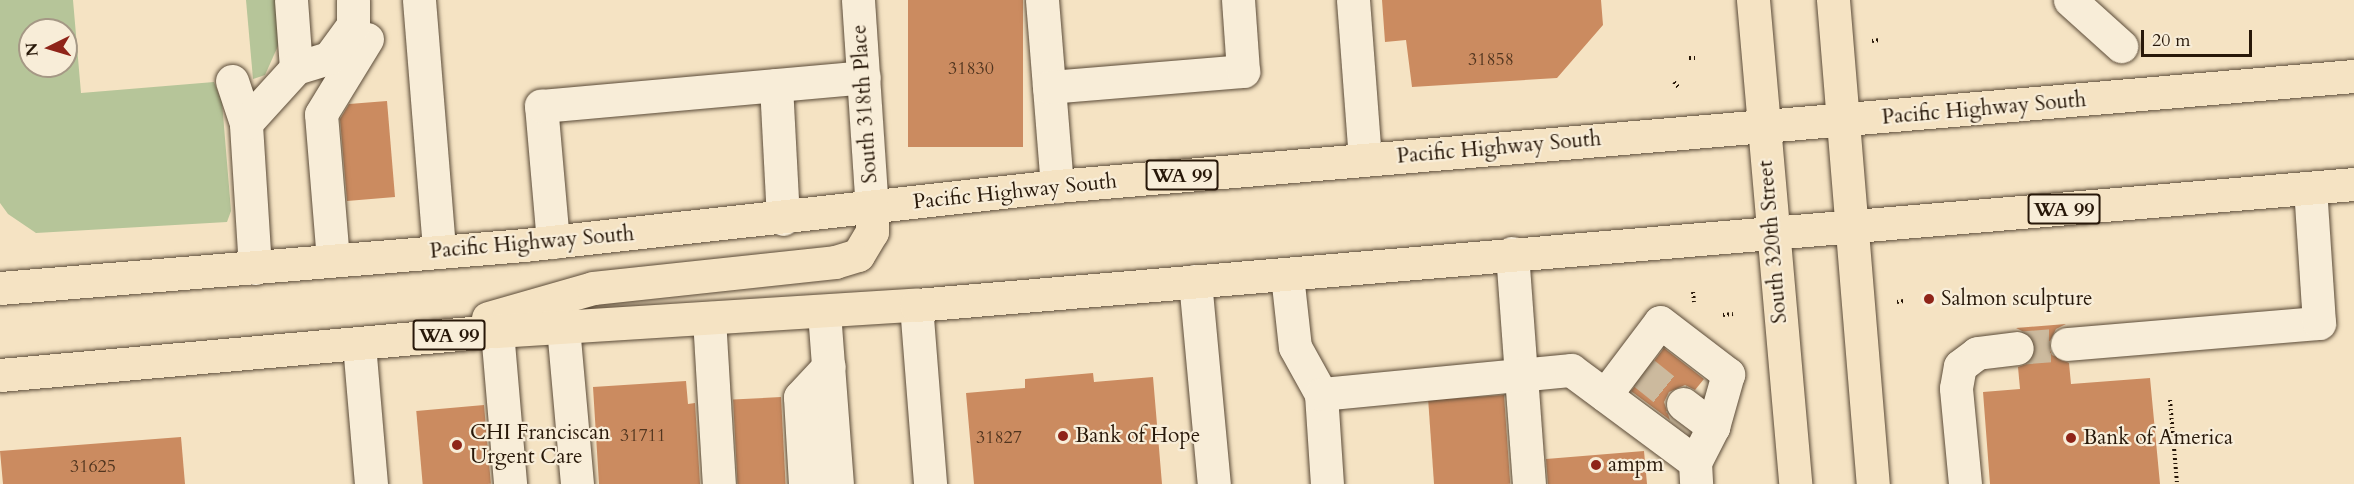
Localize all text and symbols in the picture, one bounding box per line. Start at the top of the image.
north arrow [18,18,78,78]
scale bar [2144,18,2255,56]
street label: South 318th Place [847,24,883,184]
text: 20 m [2152,28,2191,53]
text: N [20,42,44,57]
house number: 31858 [1468,49,1514,71]
house number: 31830 [948,58,994,80]
street label: Pacific Highway South [1881,88,2087,130]
street label: Pacific Highway South [1396,127,1602,169]
road number: WA 99 [1144,158,1220,192]
street label: South 320th Street [1753,159,1793,325]
street label: Pacific Highway South [912,169,1118,215]
road number: WA 99 [2026,192,2102,226]
street label: Pacific Highway South [429,222,635,264]
place label: Salmon sculpture [1941,286,2093,312]
marker: Salmon sculpture [1922,292,1936,306]
road number: WA 99 [412,318,486,352]
place label: CHI Franciscan Urgent Care [470,420,610,470]
place label: Bank of Hope [1075,423,1200,449]
house number: 31711 [620,425,666,447]
place label: Bank of America [2083,425,2233,451]
house number: 31827 [976,427,1022,449]
marker: Bank of Hope [1056,429,1070,443]
marker: Bank of America [2064,431,2078,445]
marker: CHI Franciscan Urgent Care [448,436,466,454]
place label: ampm [1608,452,1664,478]
house number: 31625 [70,456,116,478]
marker: ampm [1589,458,1603,472]

